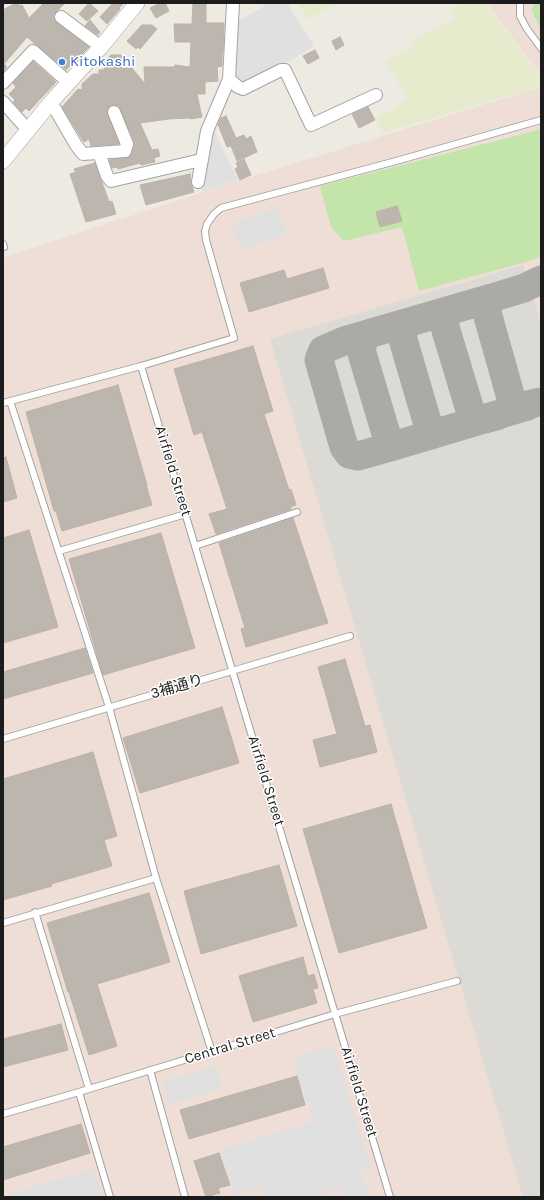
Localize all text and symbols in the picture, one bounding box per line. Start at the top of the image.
place label: Kitokashi [70,53,136,71]
marker: Kitokashi [57,57,67,67]
street label: Airfield Street [151,424,195,518]
street label: 3補通り [149,671,205,703]
street label: Airfield Street [244,734,288,828]
street label: Central Street [182,1024,278,1068]
street label: Airfield Street [337,1045,381,1139]

